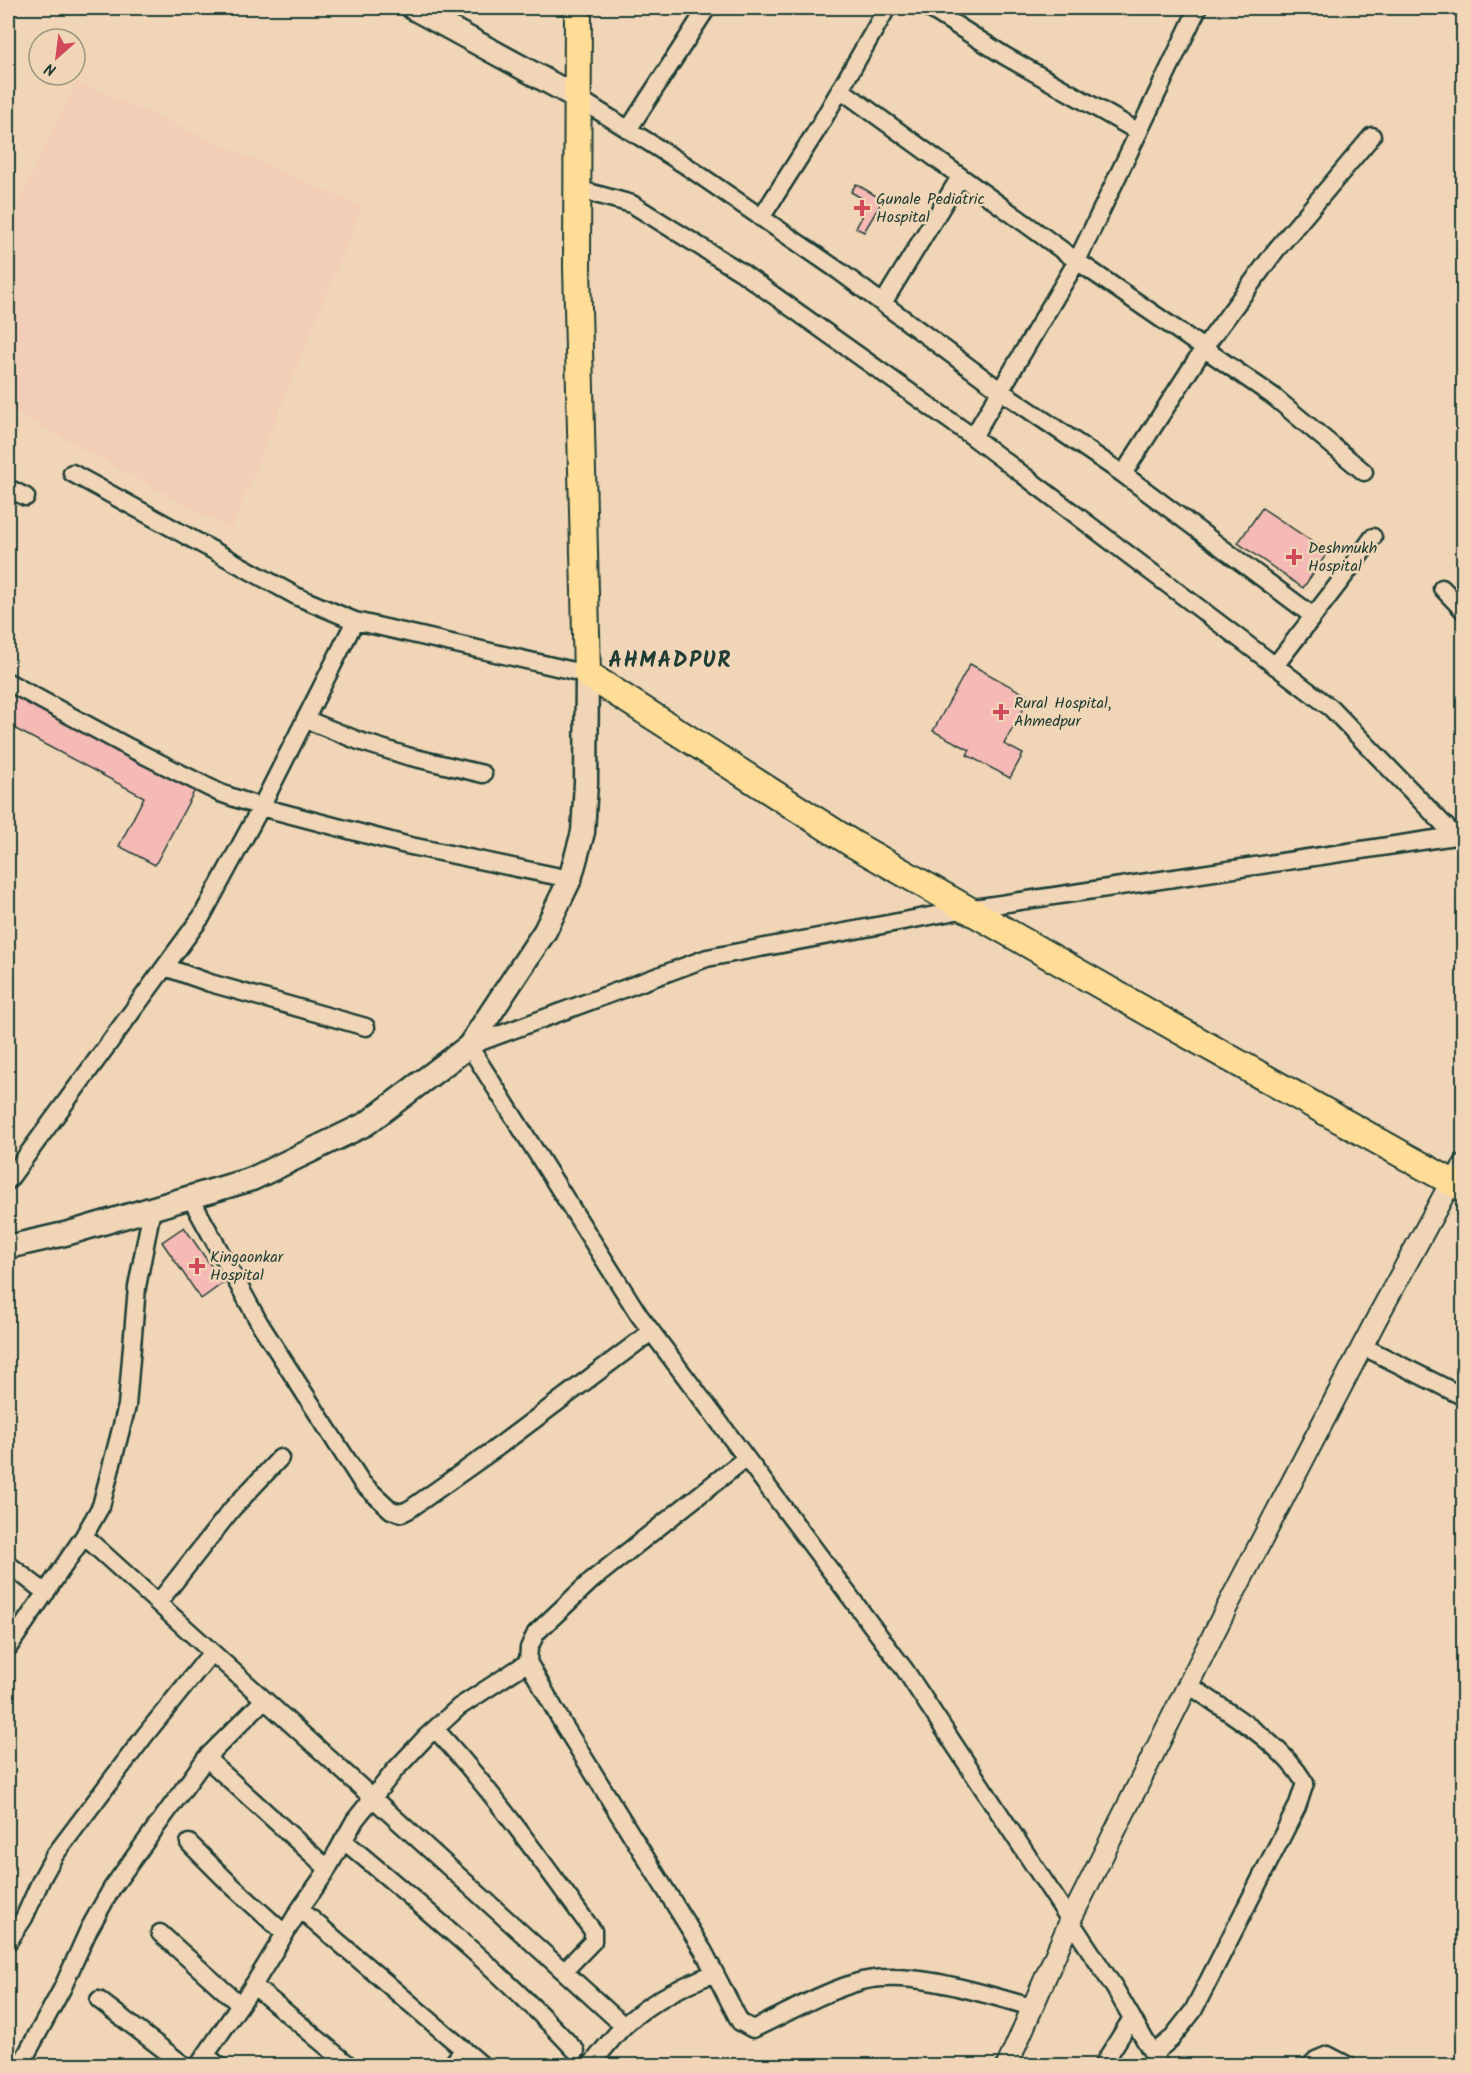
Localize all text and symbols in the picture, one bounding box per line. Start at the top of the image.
north arrow [27,27,87,87]
text: N [40,56,61,82]
place label: Gunale Pediatric Hospital [876,187,985,230]
marker: Gunale Pediatric Hospital [853,199,871,217]
place label: Deshmukh Hospital [1308,536,1377,579]
marker: Deshmukh Hospital [1285,548,1303,566]
district label: AHMADPUR [608,644,732,679]
place label: Rural Hospital, Ahmedpur [1014,691,1112,734]
marker: Rural Hospital, Ahmedpur [992,703,1010,721]
place label: Kingaonkar Hospital [210,1245,285,1288]
marker: Kingaonkar Hospital [188,1257,206,1275]

